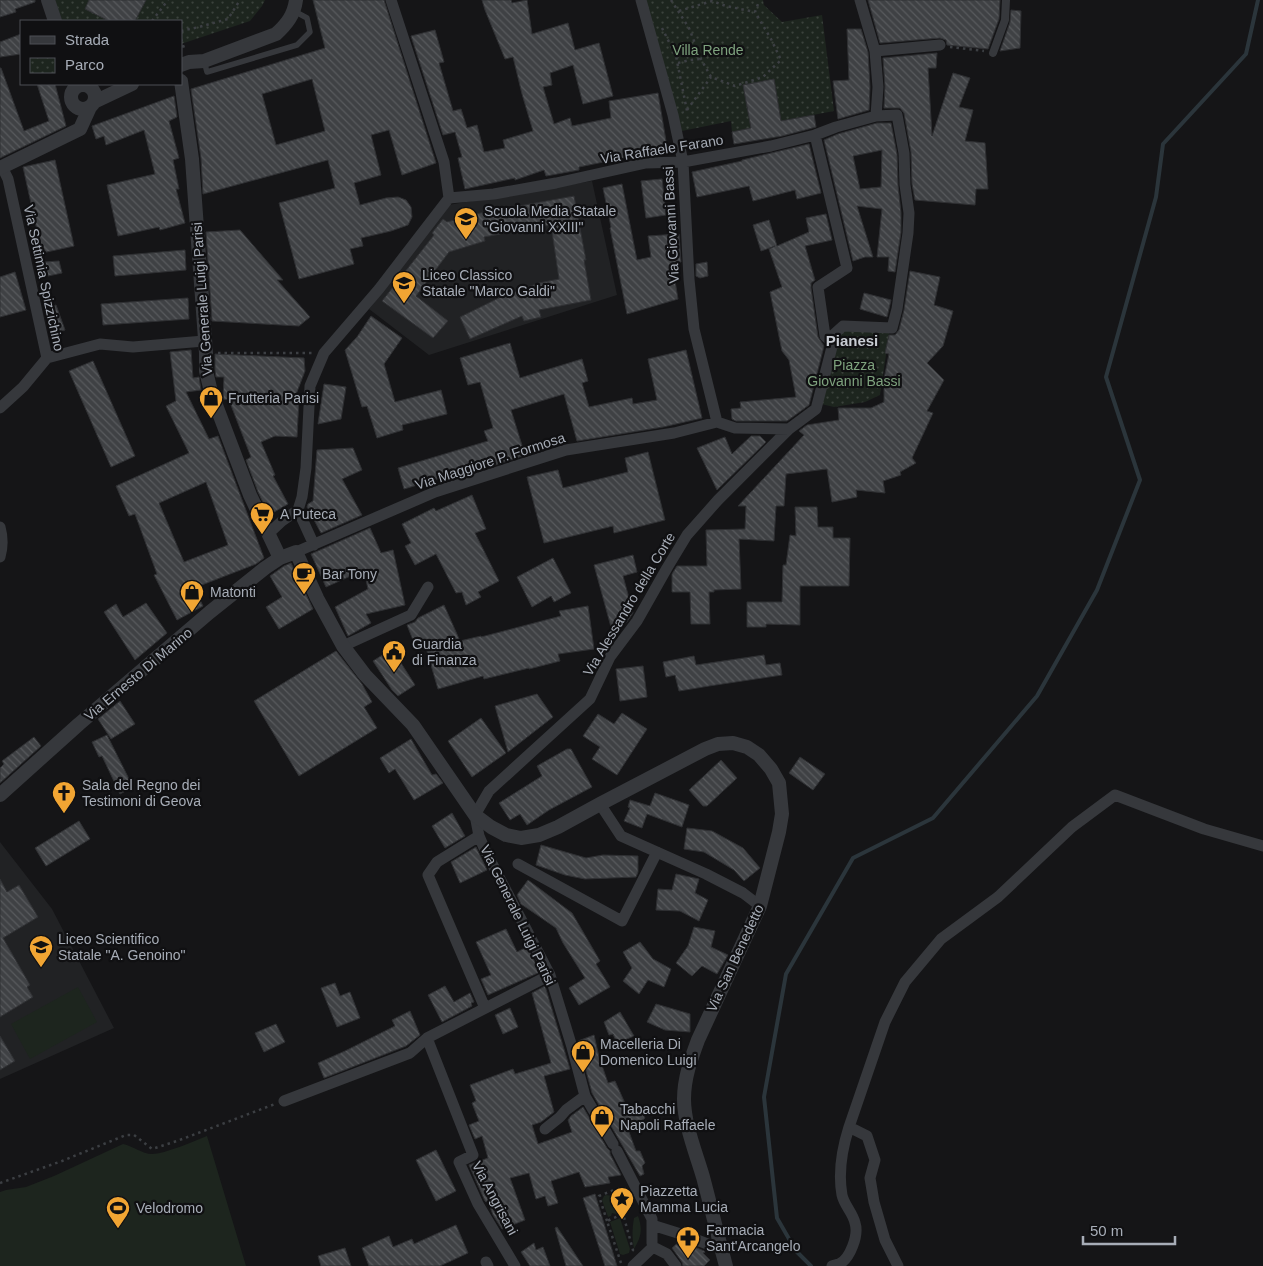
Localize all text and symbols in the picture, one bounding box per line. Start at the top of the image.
legend [20,20,182,85]
text: Strada [65,31,110,48]
park label: Villa Rende [672,42,744,58]
text: Parco [65,56,104,73]
street label: Via Raffaele Farano [600,131,725,167]
street label: Via Giovanni Bassi [660,166,682,284]
street label: Via Settimia Spizzichino [21,203,67,353]
place label: Scuola Media Statale "Giovanni XXIII" [484,203,617,235]
school or university icon: Scuola Media Statale "Giovanni XXIII" [453,206,479,240]
street label: Via Generale Luigi Parisi [189,222,215,376]
place label: Liceo Classico Statale "Marco Galdi" [422,267,555,299]
school or university icon: Liceo Classico Statale "Marco Galdi" [391,270,417,304]
district label: Pianesi [826,332,878,349]
park label: Piazza Giovanni Bassi [807,357,901,389]
shop icon: Frutteria Parisi [198,385,224,419]
place label: Frutteria Parisi [228,390,319,406]
street label: Via Maggiore P. Formosa [413,429,567,493]
supermarket icon: A Puteca [249,501,275,535]
place label: A Puteca [280,506,336,522]
street label: Via Alessandro della Corte [580,529,678,679]
cafe icon: Bar Tony [291,561,317,595]
place label: Bar Tony [322,566,377,582]
shop icon: Matonti [179,579,205,613]
place label: Matonti [210,584,256,600]
street label: Via Ernesto Di Marino [81,624,195,724]
place label: Guardia di Finanza [412,636,477,668]
public building icon: Guardia di Finanza [381,639,407,673]
place label: Sala del Regno dei Testimoni di Geova [82,777,201,809]
church icon: Sala del Regno dei Testimoni di Geova [51,780,77,814]
street label: Via Generale Luigi Parisi [477,842,559,988]
street label: Via San Benedetto [703,902,767,1014]
place label: Liceo Scientifico Statale "A. Genoino" [58,931,185,963]
school or university icon: Liceo Scientifico Statale "A. Genoino" [28,934,54,968]
place label: Macelleria Di Domenico Luigi [600,1036,697,1068]
shop icon: Macelleria Di Domenico Luigi [570,1039,596,1073]
place label: Tabacchi Napoli Raffaele [620,1101,716,1133]
shop icon: Tabacchi Napoli Raffaele [589,1104,615,1138]
street label: Via Angrisani [469,1158,521,1238]
place label: Piazzetta Mamma Lucia [640,1183,728,1215]
place icon: Piazzetta Mamma Lucia [609,1186,635,1220]
sports icon: Velodromo [105,1195,131,1229]
place label: Velodromo [136,1200,203,1216]
scale bar [1083,1214,1176,1246]
place label: Farmacia Sant'Arcangelo [706,1222,801,1254]
text: 50 m [1090,1222,1123,1239]
pharmacy icon: Farmacia Sant'Arcangelo [675,1225,701,1259]

